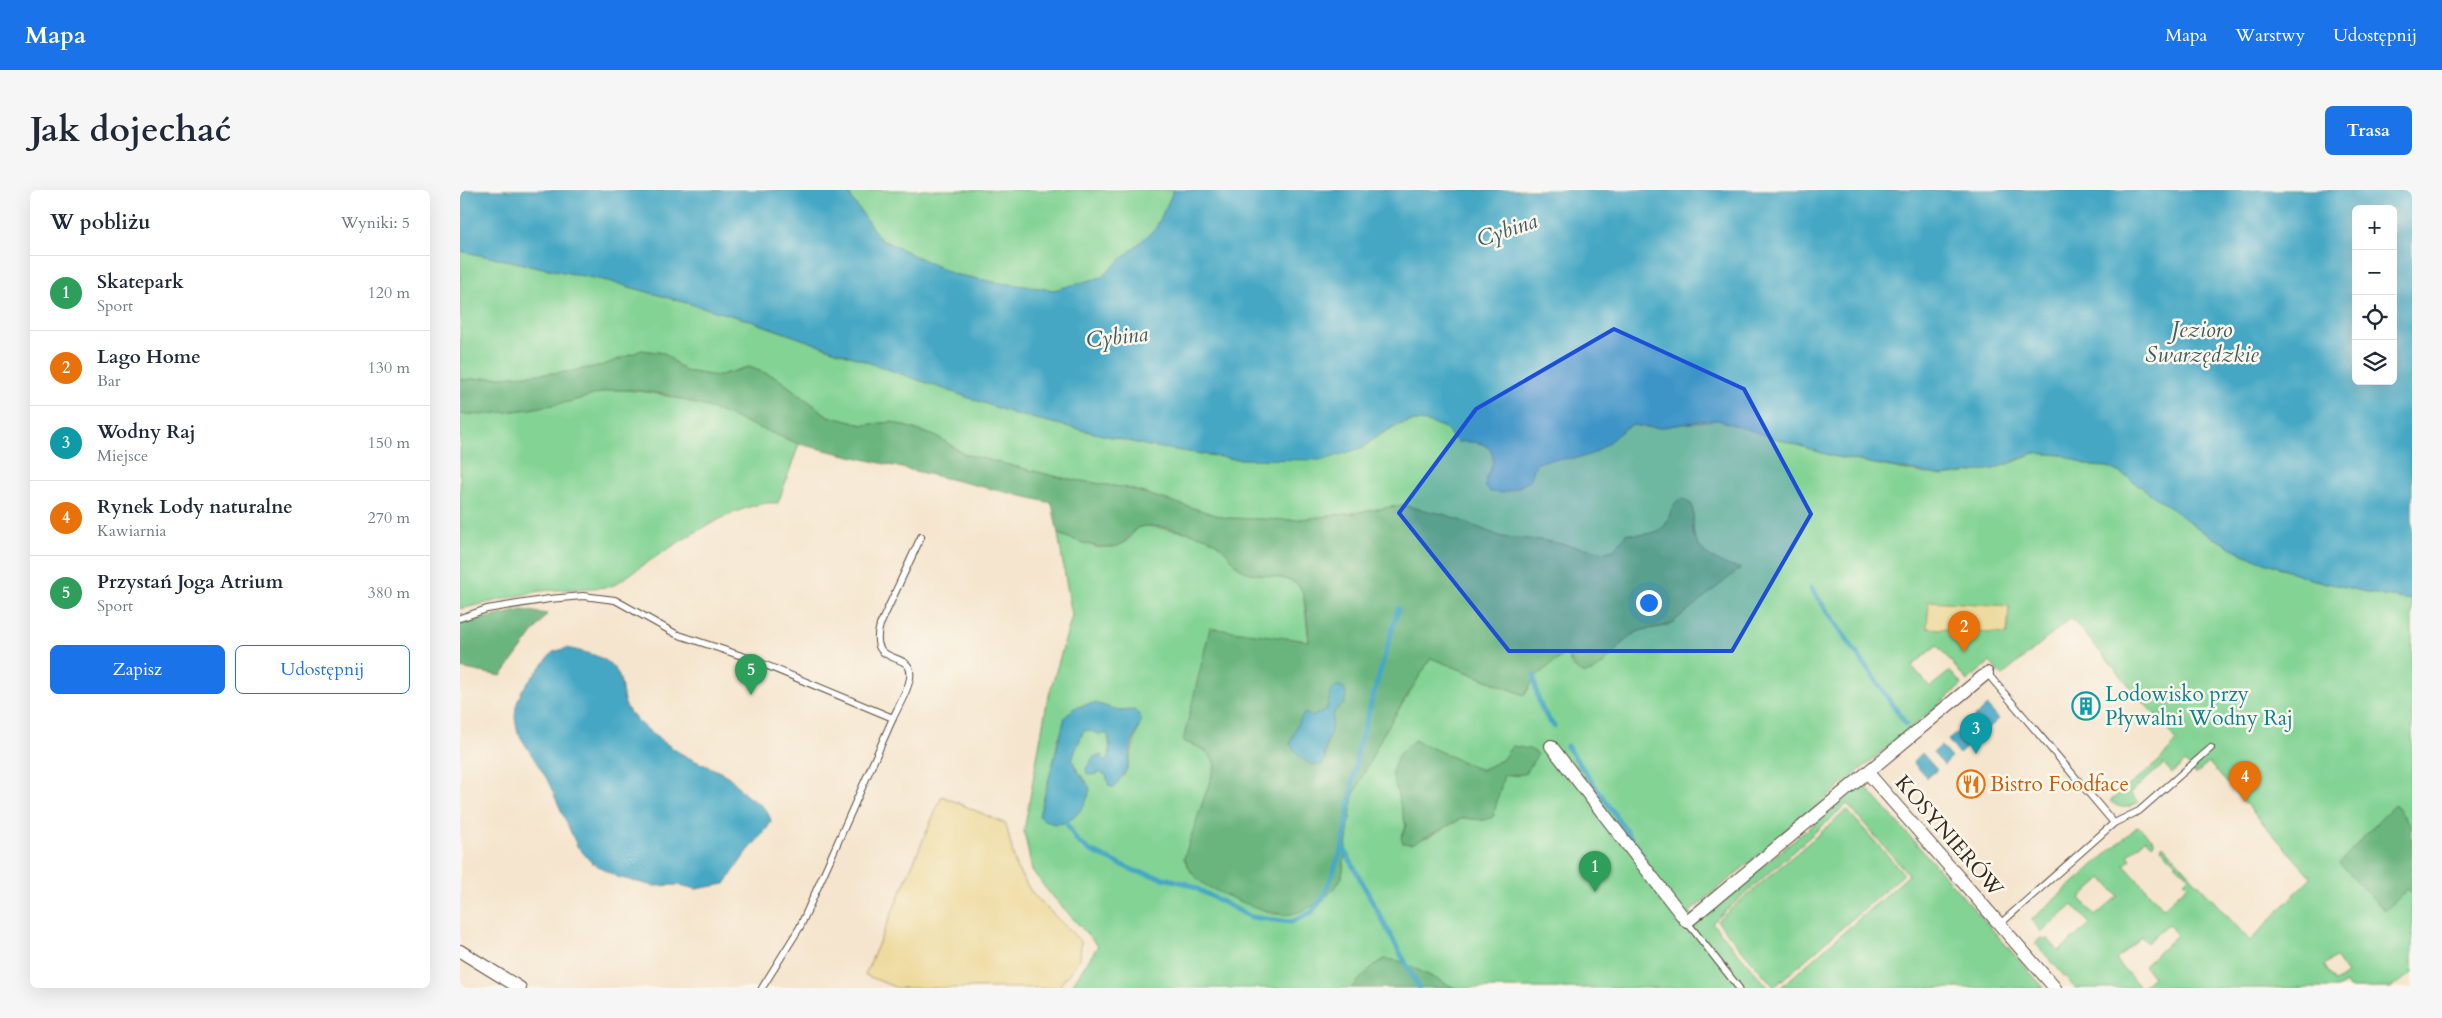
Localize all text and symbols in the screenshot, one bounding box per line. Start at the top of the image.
text: Mapa [25,19,86,52]
text: Mapa [2165,23,2207,48]
text: Warstwy [2235,23,2305,48]
text: Udostępnij [2333,23,2417,48]
text: Jak dojechać [30,106,231,154]
button: Trasa [2325,106,2412,155]
map controls [2352,205,2397,385]
button: + [2352,205,2397,250]
water label: Cybina [1473,206,1542,254]
text: W pobliżu [50,208,151,237]
text: Wyniki: 5 [341,212,410,234]
button: − [2352,250,2397,295]
text: Skatepark [97,269,184,295]
text: 1 [62,282,70,304]
text: 120 m [368,282,410,304]
text: Sport [97,295,133,317]
button: locate [2352,295,2397,340]
water label: Jezioro Swarzędzkie [2145,315,2259,370]
water label: Cybina [1084,319,1150,355]
button: layers [2352,340,2397,385]
text: Lago Home [97,344,201,370]
text: 2 [62,357,70,379]
text: 130 m [368,357,410,379]
text: Bar [97,370,121,392]
text: Wodny Raj [97,419,196,445]
text: 3 [62,432,70,454]
text: 150 m [368,432,410,454]
text: Miejsce [97,445,148,467]
text: Rynek Lody naturalne [97,494,293,520]
text: 4 [62,507,70,529]
text: 270 m [368,507,410,529]
text: Kawiarnia [97,520,166,542]
text: Przystań Joga Atrium [97,569,283,595]
text: 5 [62,582,70,604]
text: 380 m [368,582,410,604]
your location [1636,590,1662,616]
text: Sport [97,595,133,617]
pin: 2 [1948,611,1980,652]
button: Zapisz [50,645,225,694]
button: Udostępnij [235,645,410,694]
pin: 5 [735,654,767,695]
place label: Lodowisko przy Pływalni Wodny Raj [2105,680,2293,733]
building icon: Lodowisko przy Pływalni Wodny Raj [2071,691,2101,721]
pin: 3 [1960,713,1992,754]
pin: 4 [2229,761,2261,802]
street label: KOSYNIERÓW [1888,768,2011,904]
restaurant icon: Bistro Foodface [1956,769,1986,799]
place label: Bistro Foodface [1990,770,2129,799]
pin: 1 [1579,851,1611,892]

